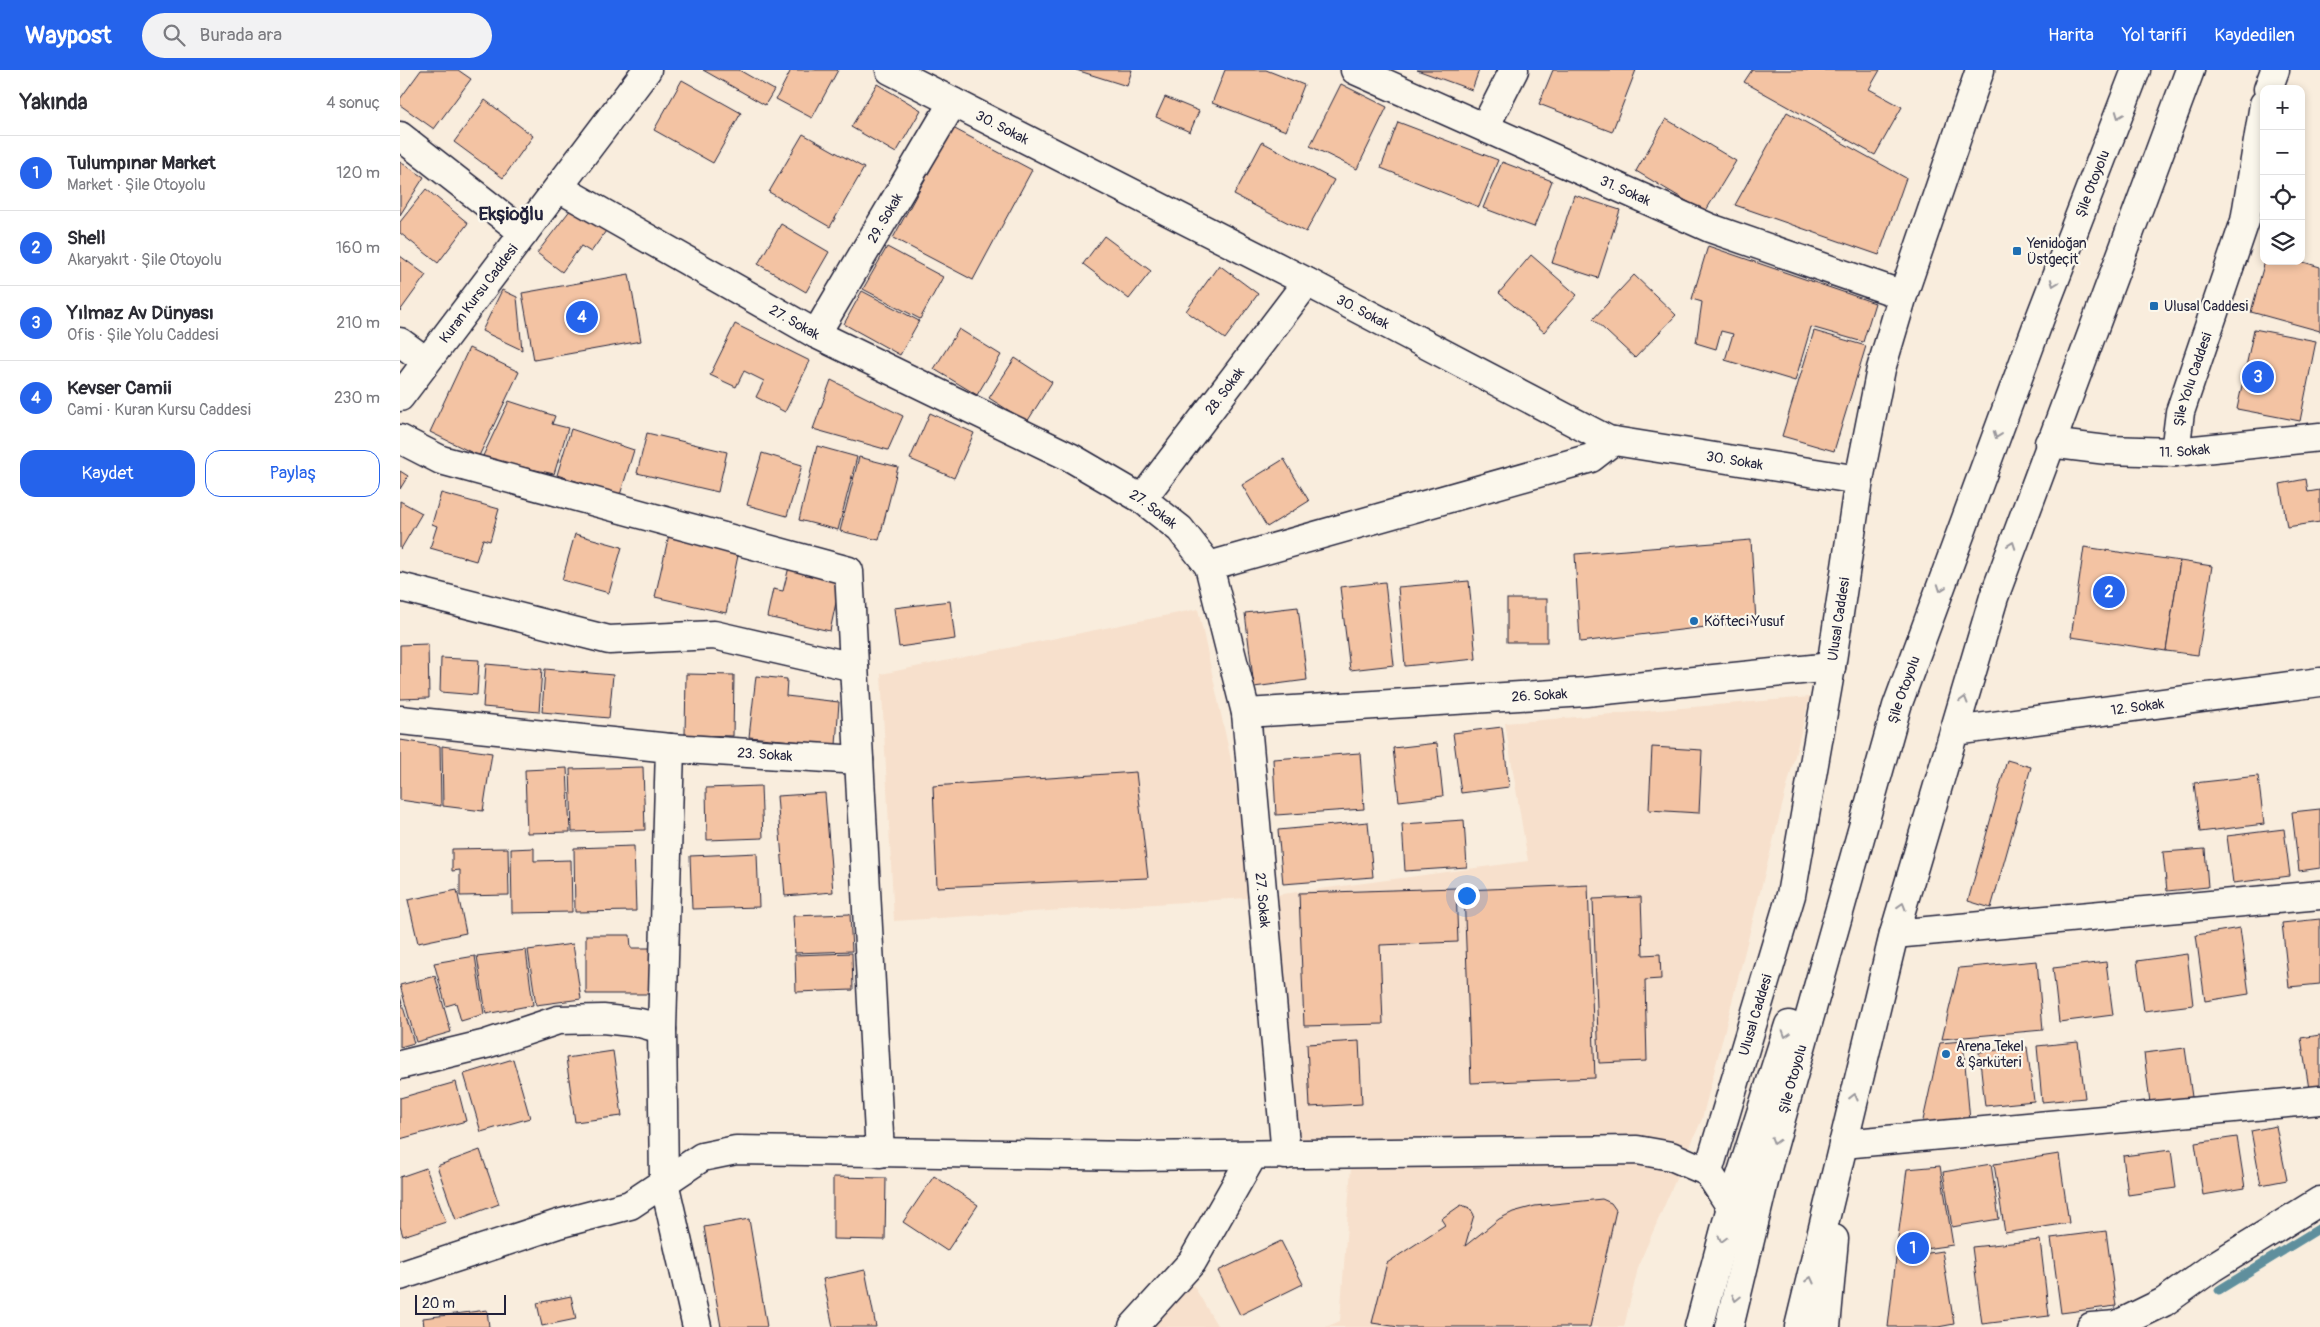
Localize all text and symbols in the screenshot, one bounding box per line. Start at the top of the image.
search box [142,13,492,58]
text: Waypost [25,21,112,50]
icon: search [160,21,188,49]
text: Burada ara [200,23,282,47]
text: Harita [2048,24,2094,47]
text: Yol tarifi [2122,24,2186,47]
text: Kaydedilen [2214,24,2295,47]
map controls [2260,85,2305,265]
button: + [2260,85,2305,130]
text: Yakında [20,89,87,116]
text: 4 sonuç [326,93,380,113]
street label: 30. Sokak [973,107,1032,148]
one-way arrow [2115,111,2125,119]
button: − [2260,130,2305,175]
street label: Şile Otoyolu [2071,148,2113,220]
text: Tulumpınar Market [67,151,216,175]
text: 1 [33,163,39,183]
text: 120 m [336,163,380,183]
street label: 31. Sokak [1598,172,1653,209]
text: Market · Şile Otoyolu [67,175,206,195]
button: locate [2260,175,2305,220]
street label: 29. Sokak [863,190,906,246]
district label: Ekşioğlu [479,202,543,226]
button: layers [2260,220,2305,265]
text: Shell [67,226,105,250]
place label: Yenidoğan Üstgeçit [2026,235,2087,268]
text: 2 [32,238,40,258]
text: 160 m [336,238,380,258]
street label: Kuran Kursu Caddesi [436,240,521,346]
marker: Yenidoğan Üstgeçit [2011,245,2023,257]
text: Akaryakıt · Şile Otoyolu [67,250,222,270]
one-way arrow [2049,278,2060,287]
street label: 30. Sokak [1334,291,1392,332]
pin: 4 [566,298,598,336]
place label: Ulusal Caddesi [2164,298,2248,315]
marker: Ulusal Caddesi [2148,300,2160,312]
text: Yılmaz Av Dünyası [67,301,214,325]
street label: 27. Sokak [766,301,823,343]
text: 3 [32,313,40,333]
text: 210 m [336,313,380,333]
text: Ofis · Şile Yolu Caddesi [67,325,219,345]
street label: Şile Yolu Caddesi [2170,330,2215,427]
pin: 3 [2242,358,2274,396]
street label: 28. Sokak [1201,364,1248,418]
text: Kevser Camii [67,376,171,400]
text: 4 [31,388,41,408]
text: 230 m [334,388,380,408]
text: Cami · Kuran Kursu Caddesi [67,400,251,420]
one-way arrow [1993,431,2003,439]
street label: 11. Sokak [2159,440,2211,461]
street label: 30. Sokak [1705,447,1764,473]
button: Kaydet [20,450,195,497]
button: Paylaş [205,450,380,497]
street label: 27. Sokak [1127,485,1181,532]
one-way arrow [2007,541,2017,549]
pin: 2 [2093,573,2125,611]
street label: Ulusal Caddesi [1824,576,1853,662]
one-way arrow [1937,583,1947,592]
place label: Köfteci Yusuf [1704,613,1785,630]
marker: Köfteci Yusuf [1688,615,1700,627]
street label: Şile Otoyolu [1884,653,1923,725]
street label: 26. Sokak [1511,685,1568,705]
street label: 12. Sokak [2110,695,2165,718]
one-way arrow [1958,696,1968,704]
street label: 23. Sokak [737,744,793,764]
street label: 27. Sokak [1252,872,1274,929]
your location [1454,883,1480,909]
one-way arrow [1897,902,1907,910]
street label: Ulusal Caddesi [1735,972,1775,1058]
one-way arrow [1781,1029,1791,1038]
place label: Arena Tekel & Şarküteri [1956,1038,2024,1071]
street label: Şile Otoyolu [1774,1043,1810,1115]
marker: Arena Tekel & Şarküteri [1940,1048,1952,1060]
one-way arrow [1848,1093,1859,1102]
one-way arrow [1770,1136,1780,1144]
pin: 1 [1897,1229,1929,1267]
one-way arrow [1718,1235,1728,1243]
one-way arrow [1804,1275,1815,1284]
scale bar [415,1292,506,1315]
one-way arrow [1731,1294,1742,1303]
text: 20 m [422,1295,455,1312]

